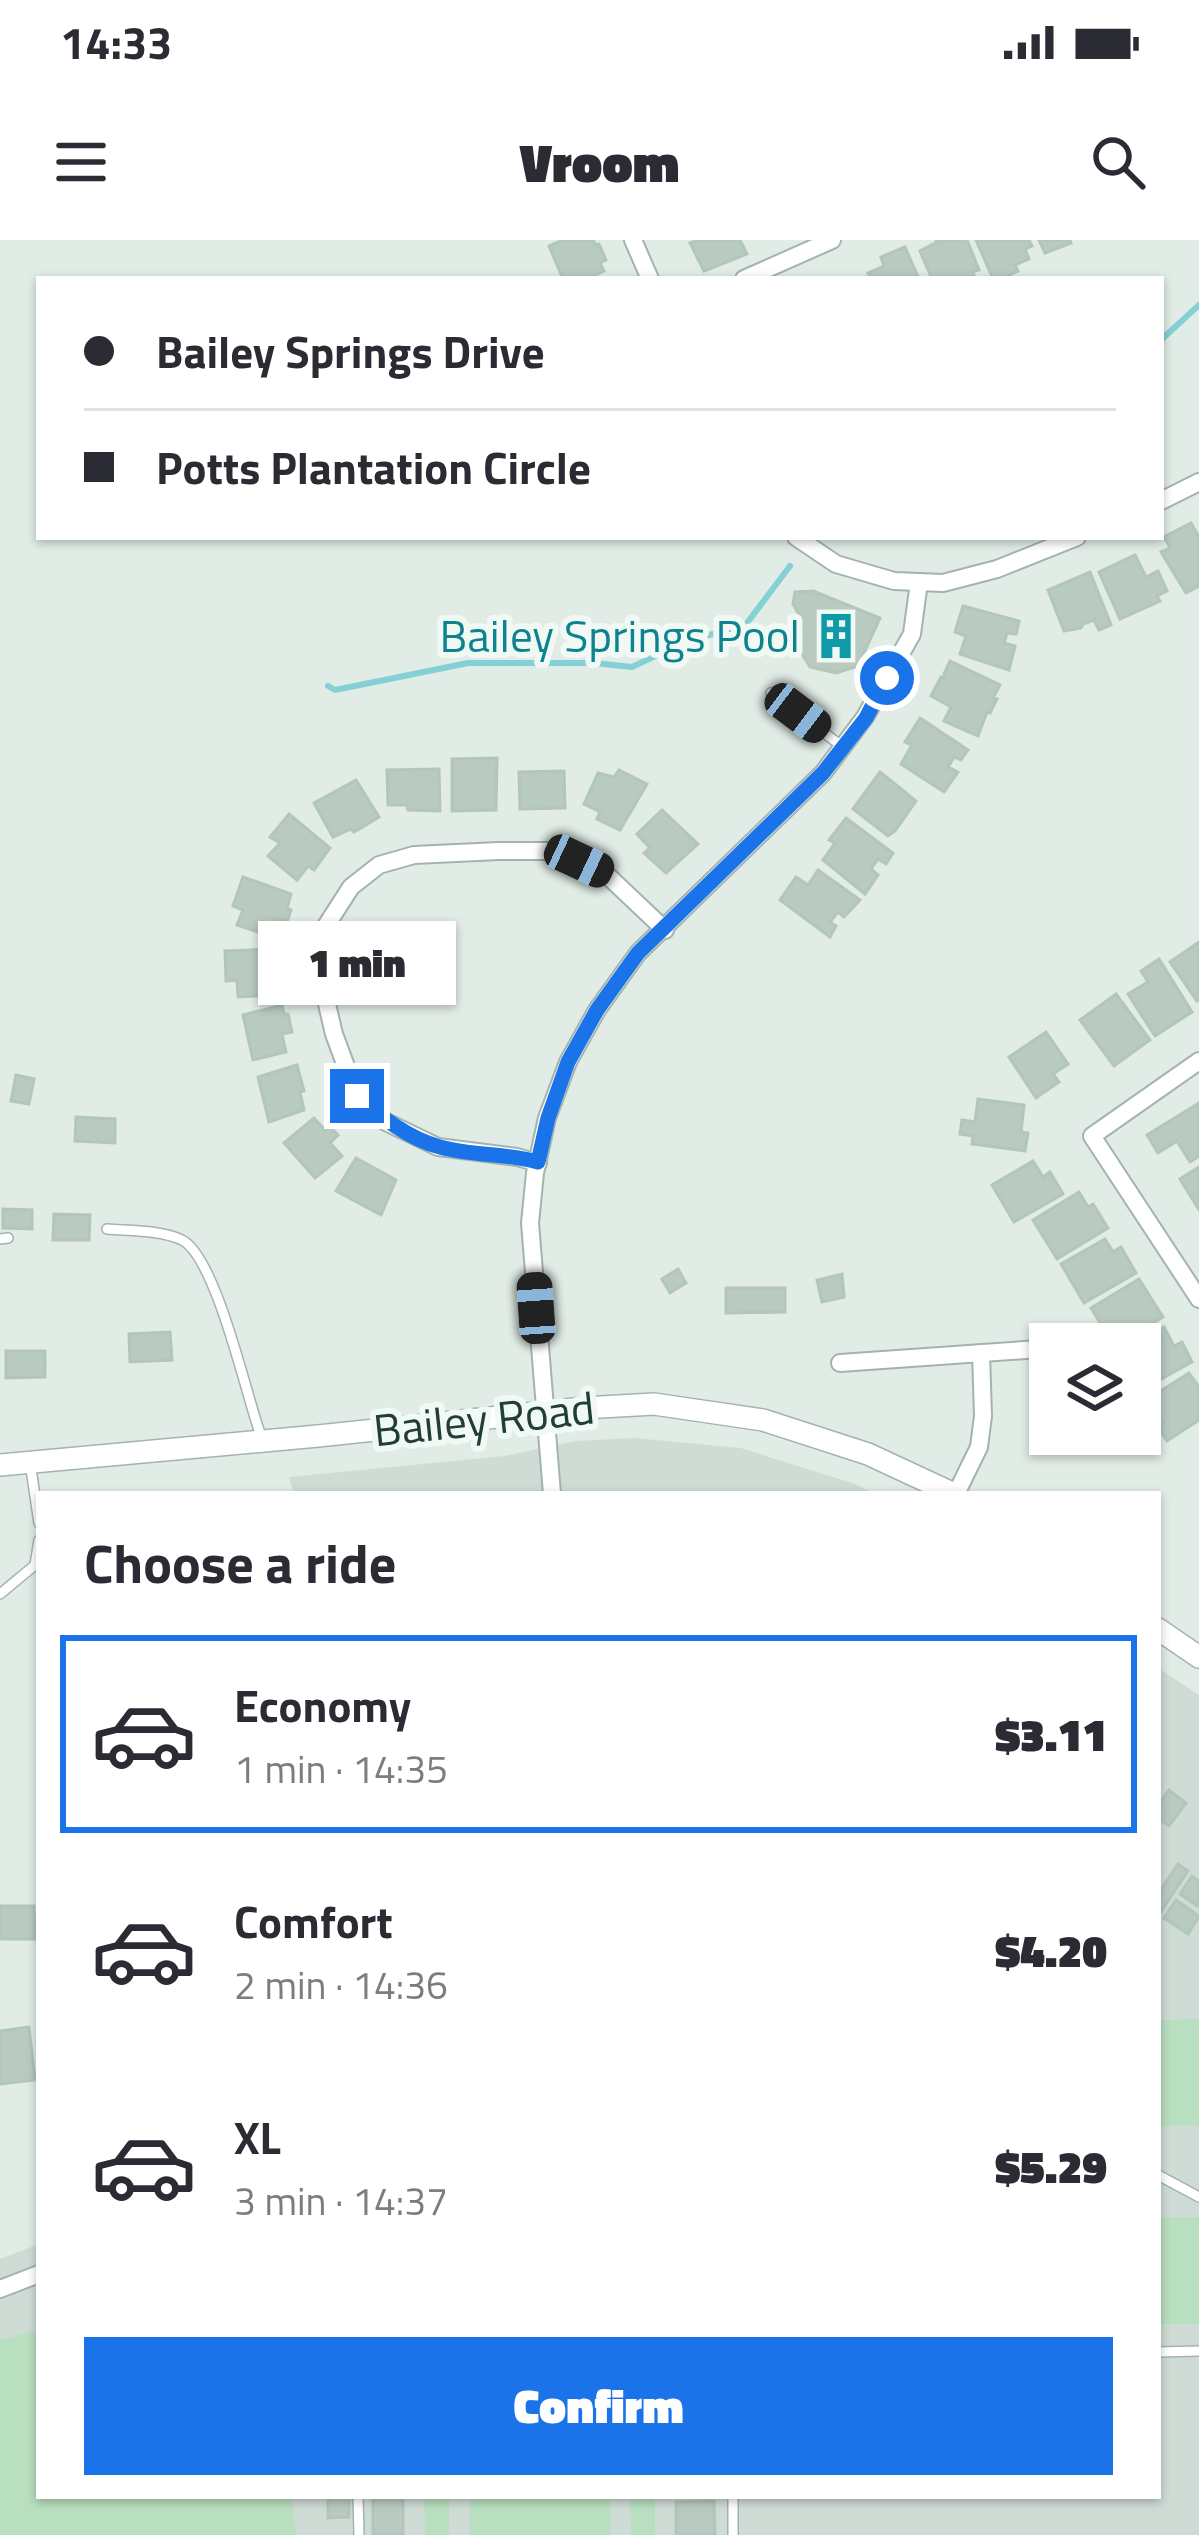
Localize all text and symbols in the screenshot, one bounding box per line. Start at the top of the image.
text: 14:33 [60,8,172,76]
text: Vroom [520,121,679,203]
icon: menu [48,129,114,195]
icon: search [1085,129,1151,195]
text: Bailey Springs Drive [156,317,545,385]
text: Potts Plantation Circle [156,433,591,501]
place label: Bailey Springs Pool [439,601,800,669]
building icon: Bailey Springs Pool [811,611,861,661]
route start [860,651,914,705]
car [758,677,838,749]
car [539,829,619,893]
callout: 1 min [258,922,456,1006]
text: 1 min [309,933,405,992]
route end [330,1069,384,1123]
car [516,1271,556,1345]
map controls [1029,1323,1161,1455]
button: layers [1029,1323,1161,1455]
street label: Bailey Road [370,1373,598,1463]
text: Choose a ride [84,1522,396,1604]
text: Economy [234,1671,411,1739]
icon: car [90,1680,198,1788]
text: $3.11 [995,1700,1107,1768]
text: 1 min · 14:35 [234,1739,448,1798]
text: Comfort [234,1887,393,1955]
icon: car [90,1896,198,2004]
text: $4.20 [995,1916,1107,1984]
text: 2 min · 14:36 [234,1955,448,2014]
text: XL [234,2103,281,2171]
icon: car [90,2112,198,2220]
text: $5.29 [995,2132,1107,2200]
text: 3 min · 14:37 [234,2171,448,2230]
button: Confirm [84,2337,1113,2475]

